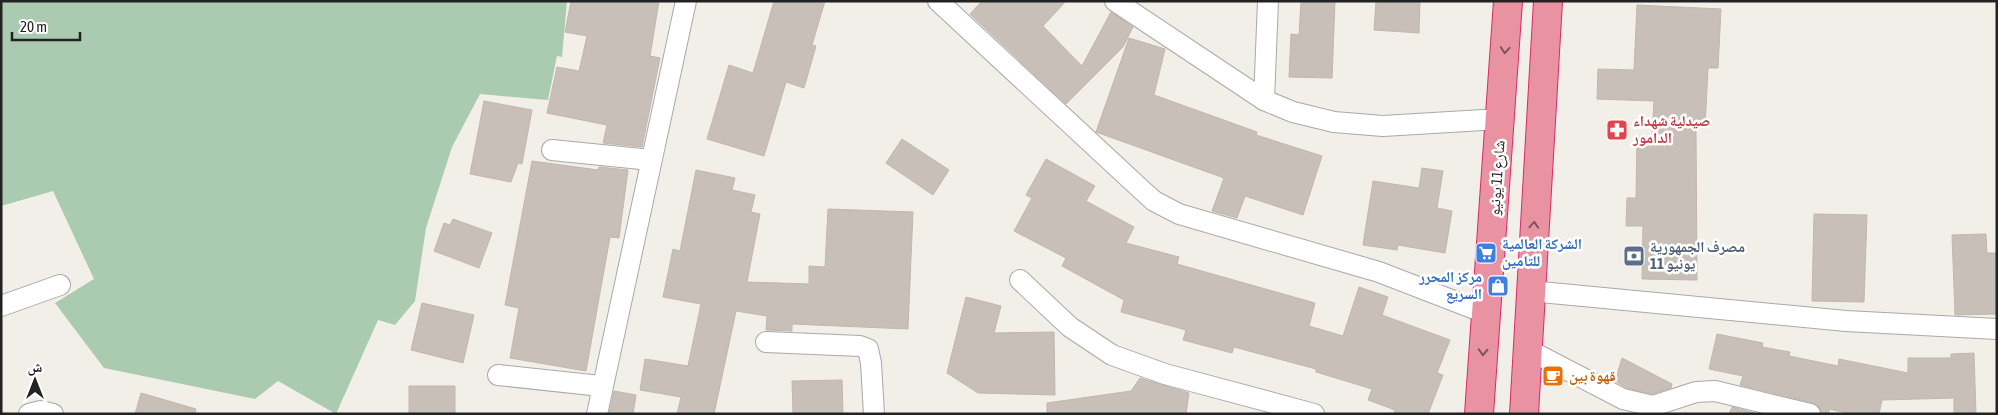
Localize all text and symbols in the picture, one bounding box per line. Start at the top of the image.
scale bar [12,10,80,42]
text: 20 m [20,18,47,35]
one-way arrow [1500,46,1511,54]
place label: صيدلية شهداء الدامور [1632,112,1710,146]
pharmacy icon: صيدلية شهداء الدامور [1605,118,1629,142]
street label: شارع 11 يونيو [1485,140,1510,216]
one-way arrow [1529,221,1540,229]
place label: الشركة العالمية للتامين [1502,235,1582,270]
place label: مصرف الجمهورية 11 يونيو [1650,238,1745,272]
supermarket icon: الشركة العالمية للتامين [1474,241,1498,265]
bank icon: مصرف الجمهورية 11 يونيو [1622,244,1646,268]
place label: مركز المحرر السريع [1418,268,1482,304]
shop icon: مركز المحرر السريع [1486,274,1510,298]
one-way arrow [1478,348,1489,356]
north arrow [10,355,60,405]
text: ش [28,359,43,376]
cafe icon: قهوة بين [1541,364,1565,388]
place label: قهوة بين [1569,367,1616,385]

